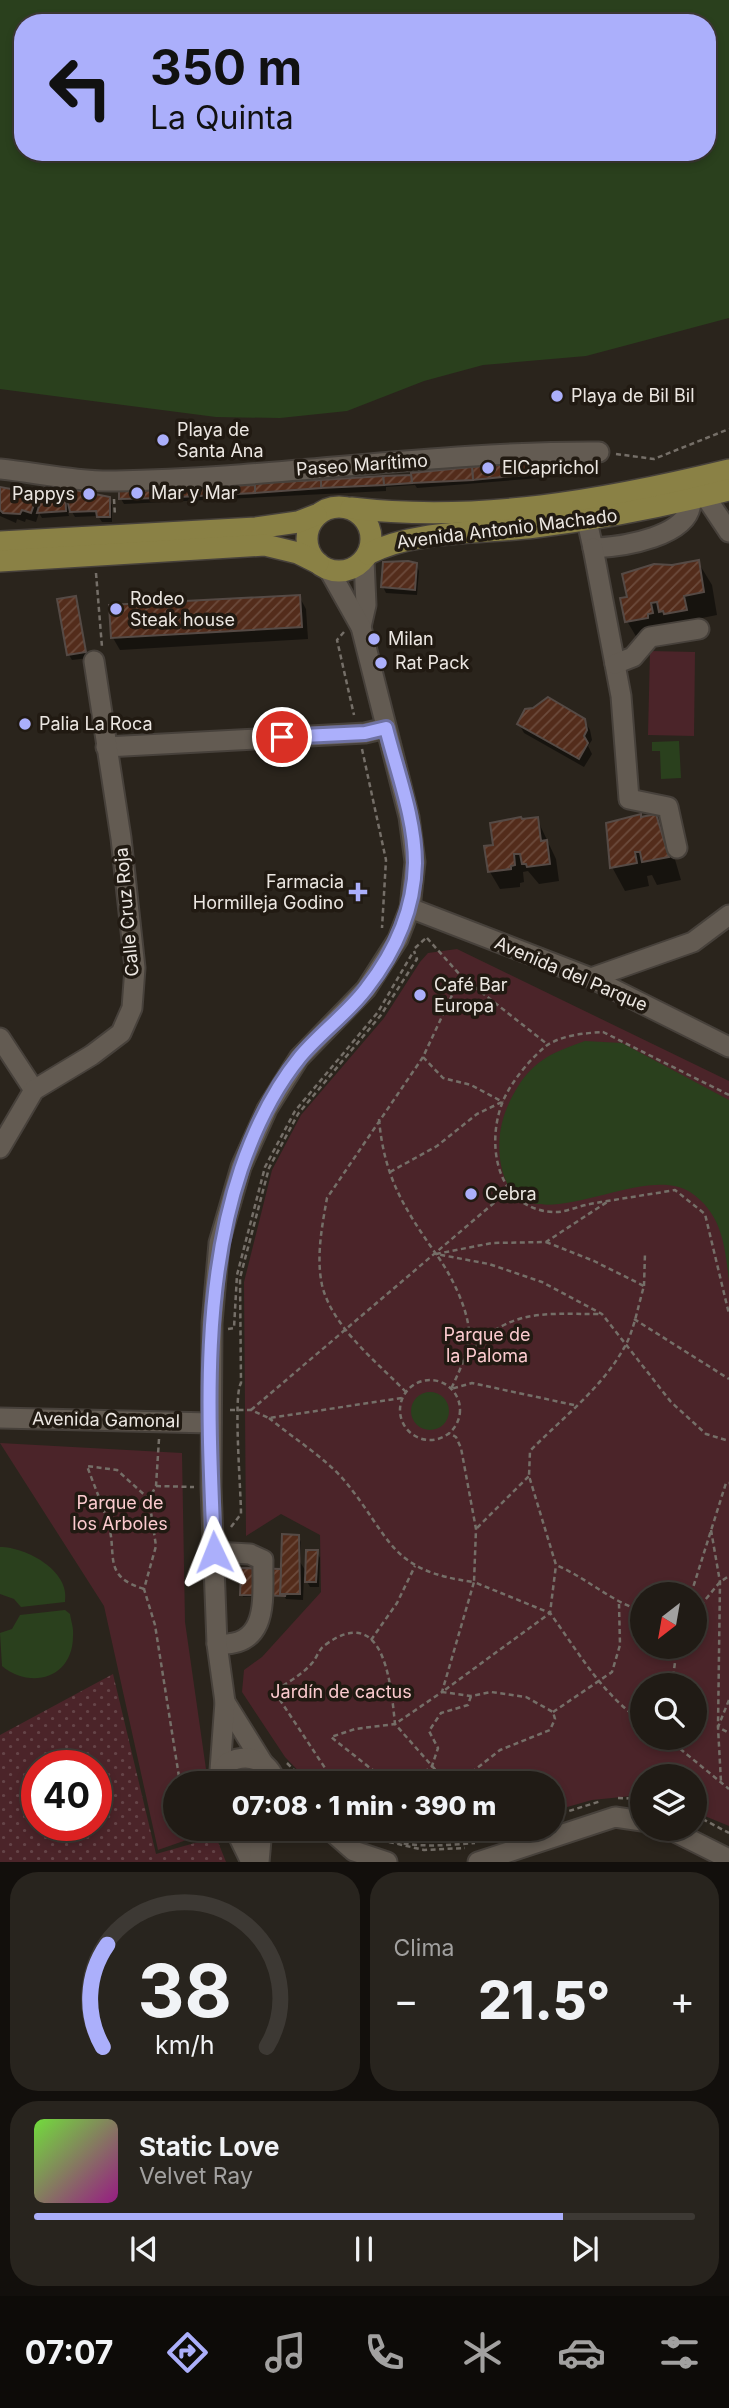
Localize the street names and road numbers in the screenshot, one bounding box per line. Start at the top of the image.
street label: Paseo Marítimo [295,449,429,480]
street label: Avenida Antonio Machado [395,505,619,552]
street label: Calle Cruz Roja [110,847,143,978]
street label: Avenida del Parque [492,932,651,1015]
street label: Avenida Gamonal [32,1408,180,1431]

